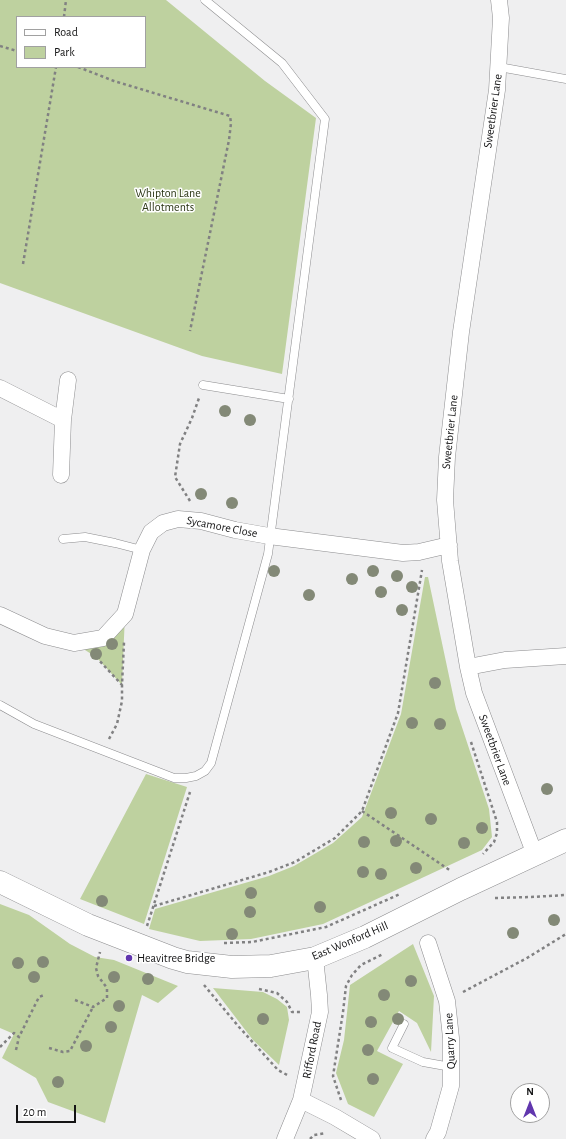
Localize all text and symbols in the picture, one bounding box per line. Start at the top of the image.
legend [16,16,146,68]
text: Road [54,26,78,38]
text: Park [54,46,75,58]
street label: Sweetbrier Lane [481,73,505,149]
park label: Whipton Lane Allotments [135,186,201,214]
street label: Sweetbrier Lane [439,394,461,470]
street label: Sycamore Close [185,513,259,541]
street label: Sweetbrier Lane [475,712,515,788]
street label: East Wonford Hill [310,918,390,964]
place label: Heavitree Bridge [137,951,215,965]
marker: Heavitree Bridge [124,953,134,963]
street label: Quarry Lane [441,1012,459,1070]
street label: Rifford Road [299,1020,325,1080]
north arrow [510,1083,550,1123]
text: N [526,1086,534,1097]
scale bar [18,1097,78,1123]
text: 20 m [23,1106,46,1118]

